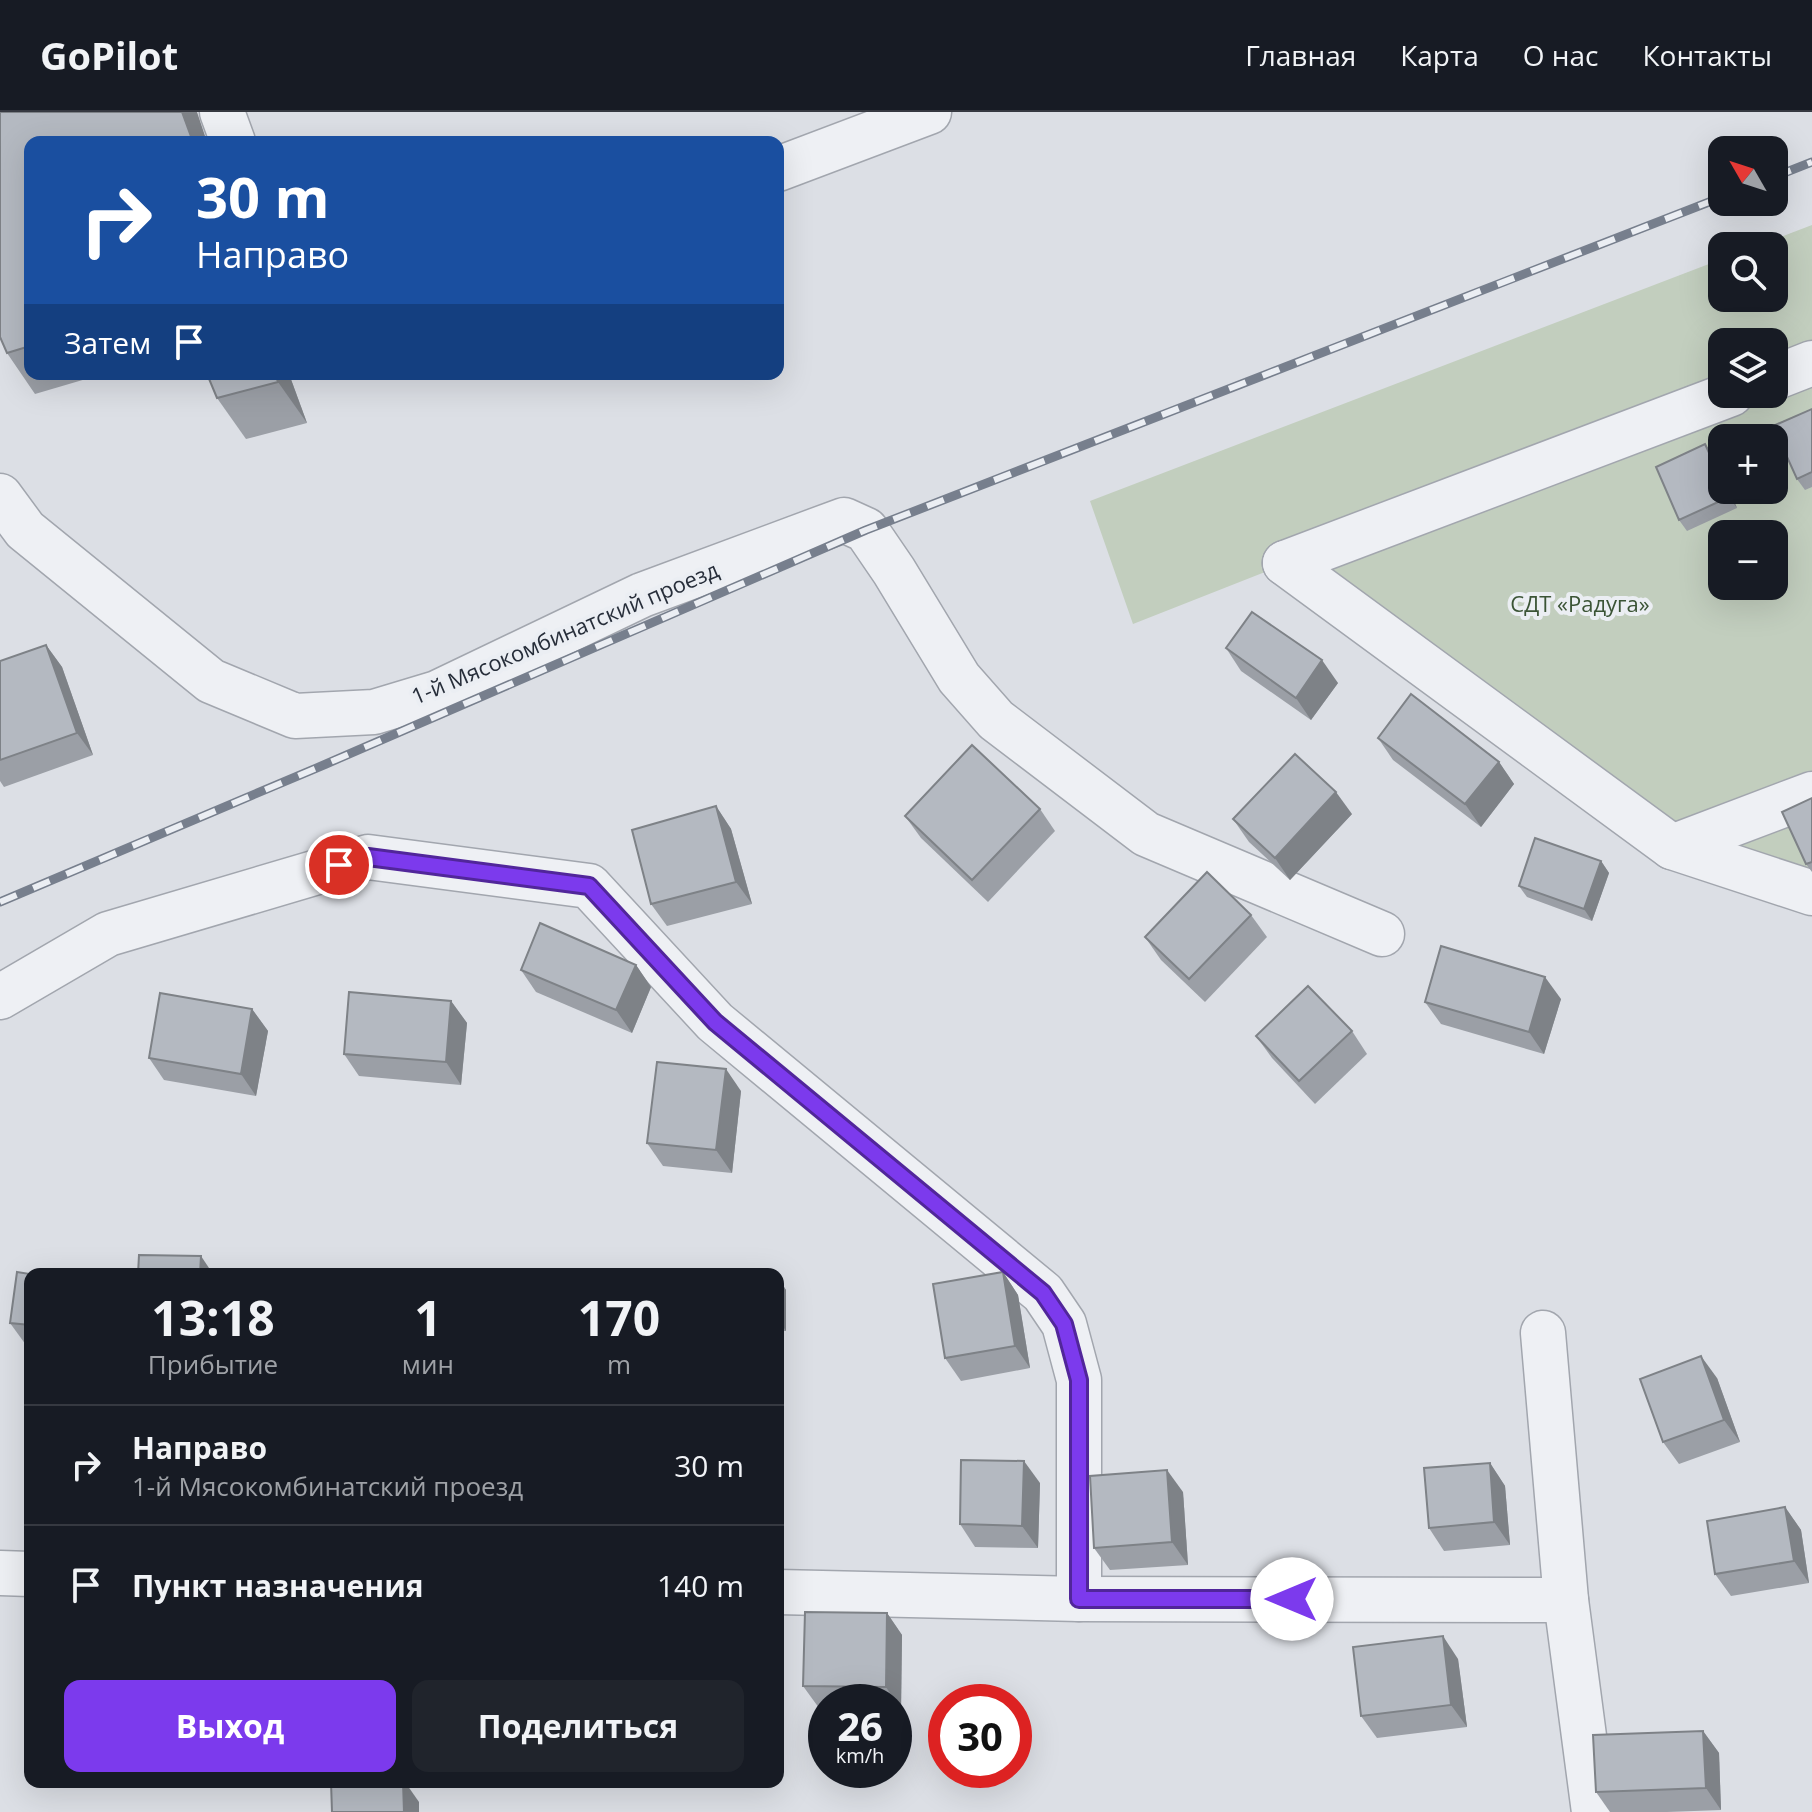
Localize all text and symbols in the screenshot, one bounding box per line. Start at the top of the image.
text: GoPilot [40,29,178,81]
text: Главная [1245,36,1356,74]
text: Карта [1400,36,1479,74]
text: О нас [1523,36,1598,74]
text: Контакты [1642,36,1772,74]
north arrow [1708,136,1788,216]
map controls [1708,136,1788,600]
text: 30 m [196,158,330,234]
icon: right [64,168,168,272]
text: Направо [196,230,349,279]
button: search [1708,232,1788,312]
icon: arrive [167,320,211,364]
text: Затем [64,322,151,363]
button: layers [1708,328,1788,408]
button: + [1708,424,1788,504]
button: − [1708,520,1788,600]
street label: 1-й Мясокомбинатский проезд [406,553,723,711]
park label: СДТ «Радуга» [1510,588,1650,618]
pin [305,831,373,899]
icon: arrive [317,843,361,887]
text: 13:18 [151,1285,275,1350]
text: 1 [414,1285,442,1350]
text: 170 [578,1285,660,1350]
text: Прибытие [148,1346,278,1382]
text: мин [402,1346,454,1382]
text: m [607,1346,631,1382]
text: Направо [132,1427,267,1468]
icon: right [64,1443,108,1487]
text: 30 m [674,1445,744,1486]
text: 1-й Мясокомбинатский проезд [132,1468,523,1504]
position arrow [1250,1557,1334,1641]
icon: arrive [64,1563,108,1607]
text: Пункт назначения [132,1565,424,1606]
text: 140 m [657,1565,744,1606]
button: Выход [64,1680,396,1772]
button: Поделиться [412,1680,744,1772]
speed limit sign: 30 [928,1684,1032,1788]
text: 26 [837,1698,883,1753]
text: km/h [836,1742,884,1769]

